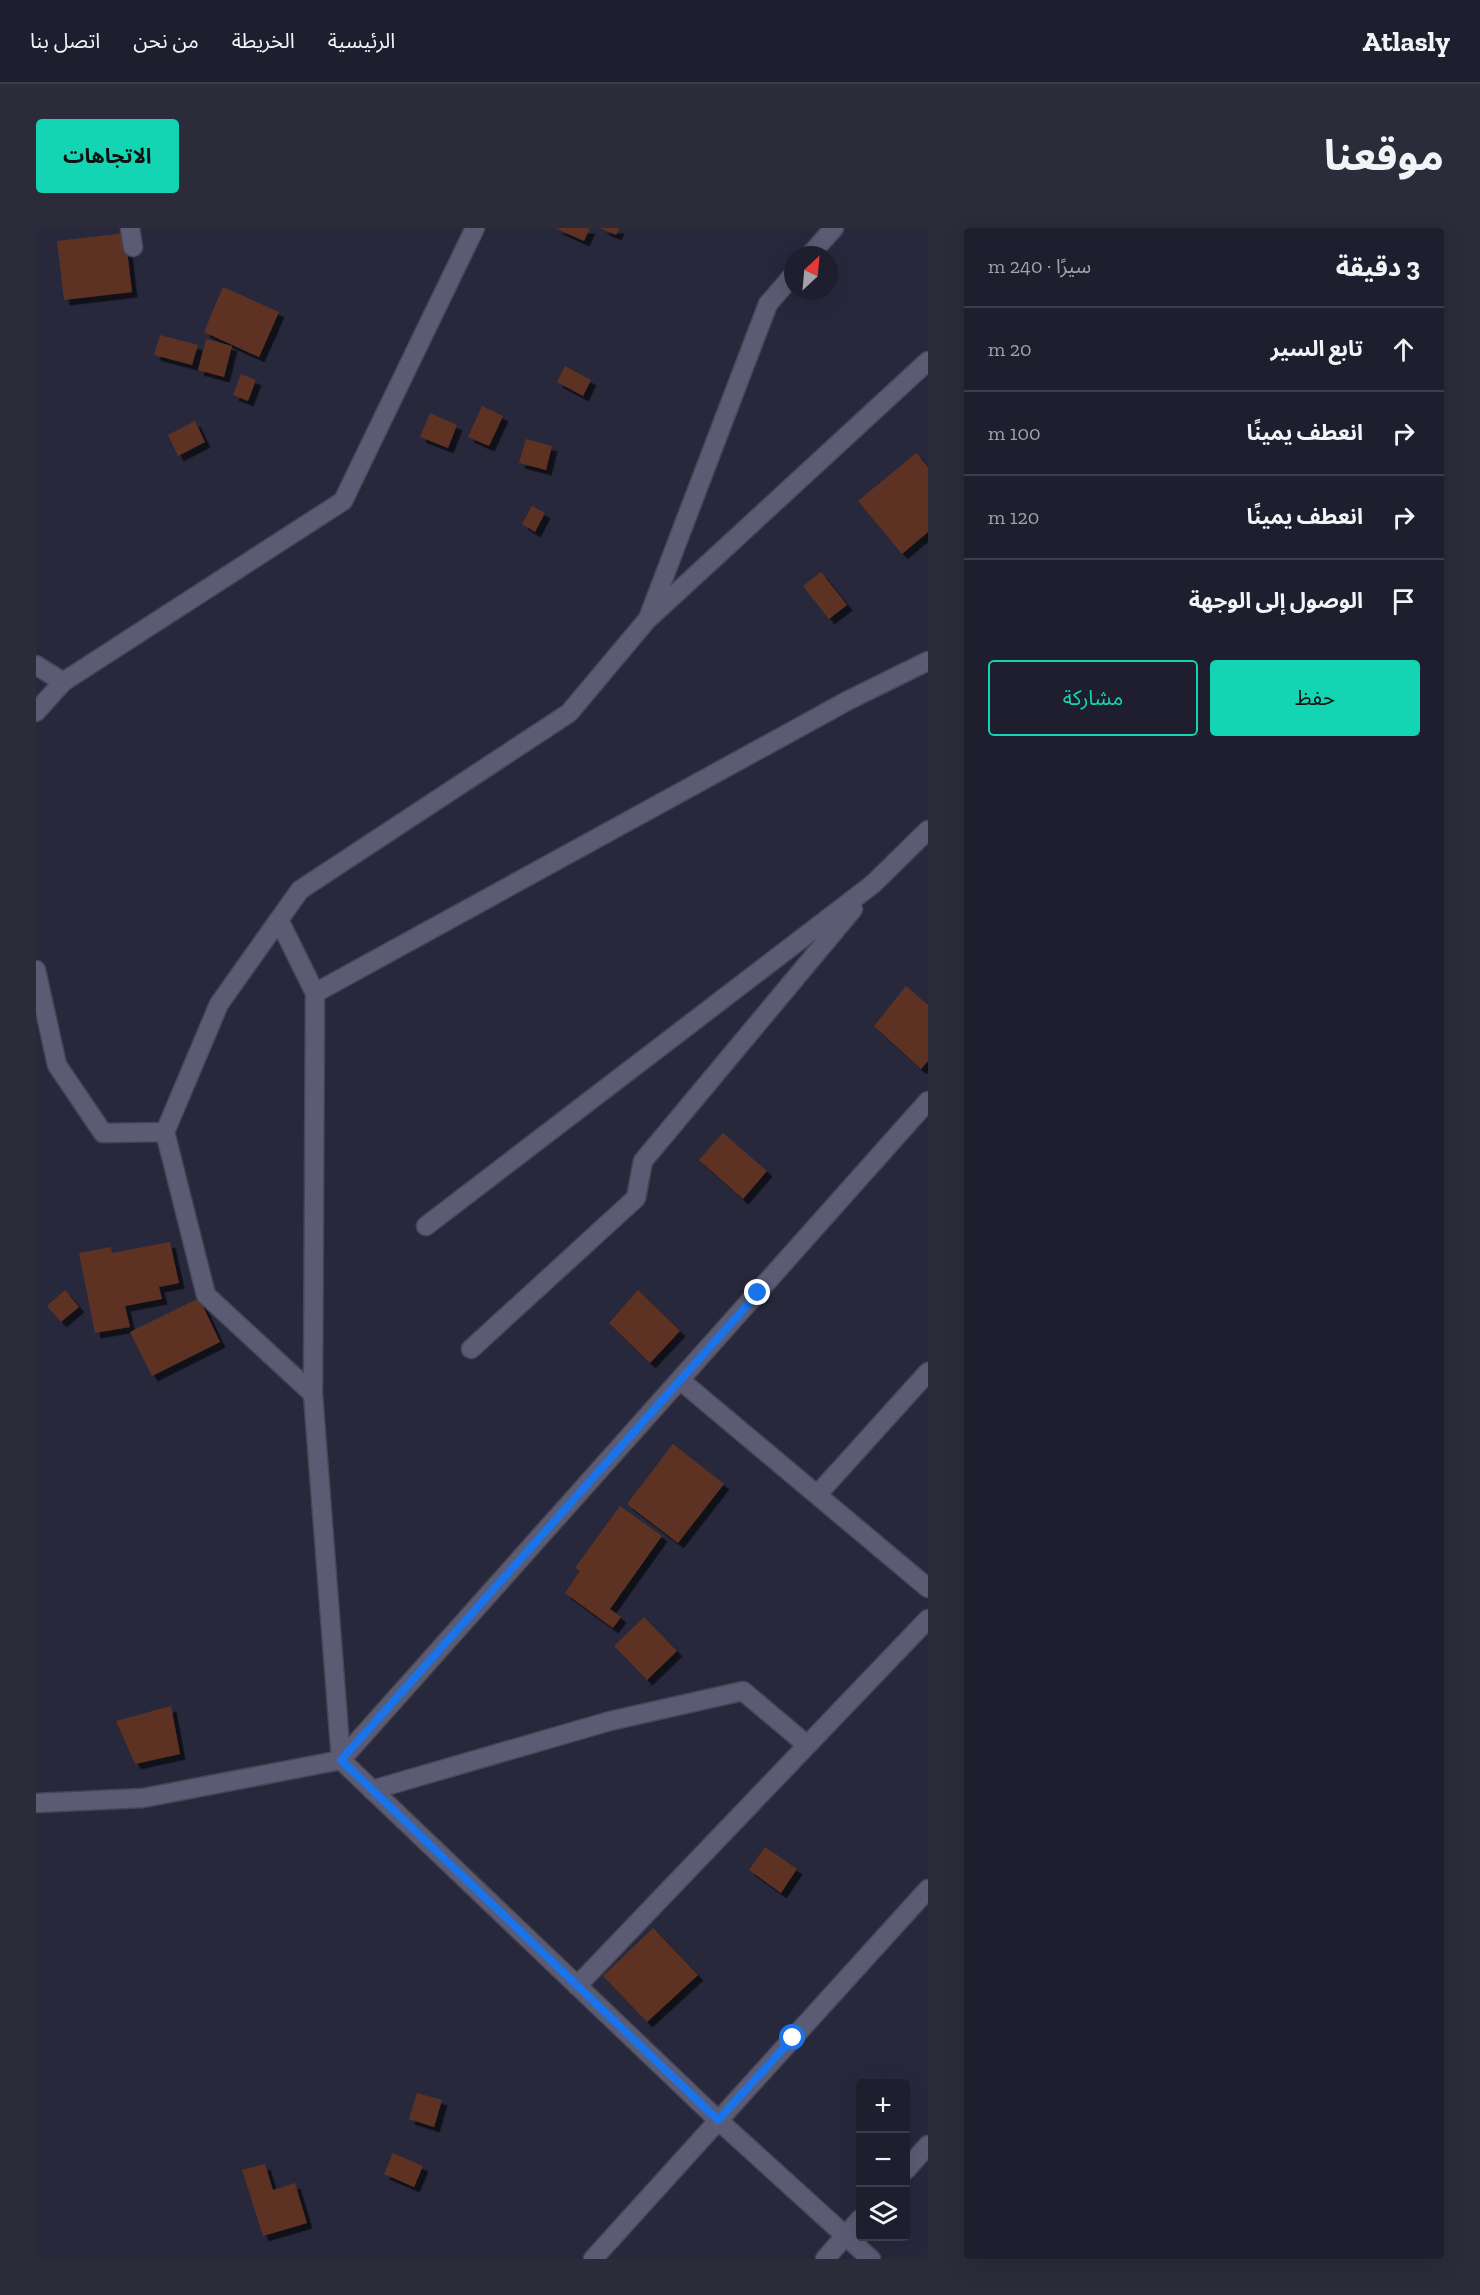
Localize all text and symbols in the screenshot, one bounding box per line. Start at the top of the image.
text: Atlasly [1363,25,1450,58]
text: اتصل بنا [30,28,100,53]
text: من نحن [133,28,199,53]
text: الخريطة [232,28,295,53]
text: الرئيسية [328,28,395,53]
button: الاتجاهات [36,119,179,193]
text: موقعنا [1324,130,1444,181]
north arrow [784,246,838,300]
text: 3 دقيقة [1336,251,1420,283]
text: سيرًا · 240 m [988,254,1091,278]
icon: ahead [1387,333,1420,366]
text: تابع السير [1271,335,1363,362]
text: 20 m [988,337,1032,361]
icon: right [1387,417,1420,450]
text: انعطف يمينًا [1246,419,1363,446]
text: 100 m [988,421,1041,445]
icon: right [1387,501,1420,534]
text: انعطف يمينًا [1246,503,1363,530]
text: 120 m [988,505,1039,529]
icon: arrive [1387,585,1420,618]
text: الوصول إلى الوجهة [1189,587,1363,614]
button: مشاركة [988,660,1198,736]
button: حفظ [1210,660,1420,736]
route end [744,1279,770,1305]
route start [779,2024,805,2050]
map controls [856,2079,910,2241]
button: + [856,2079,910,2133]
button: − [856,2133,910,2187]
button: layers [856,2187,910,2241]

